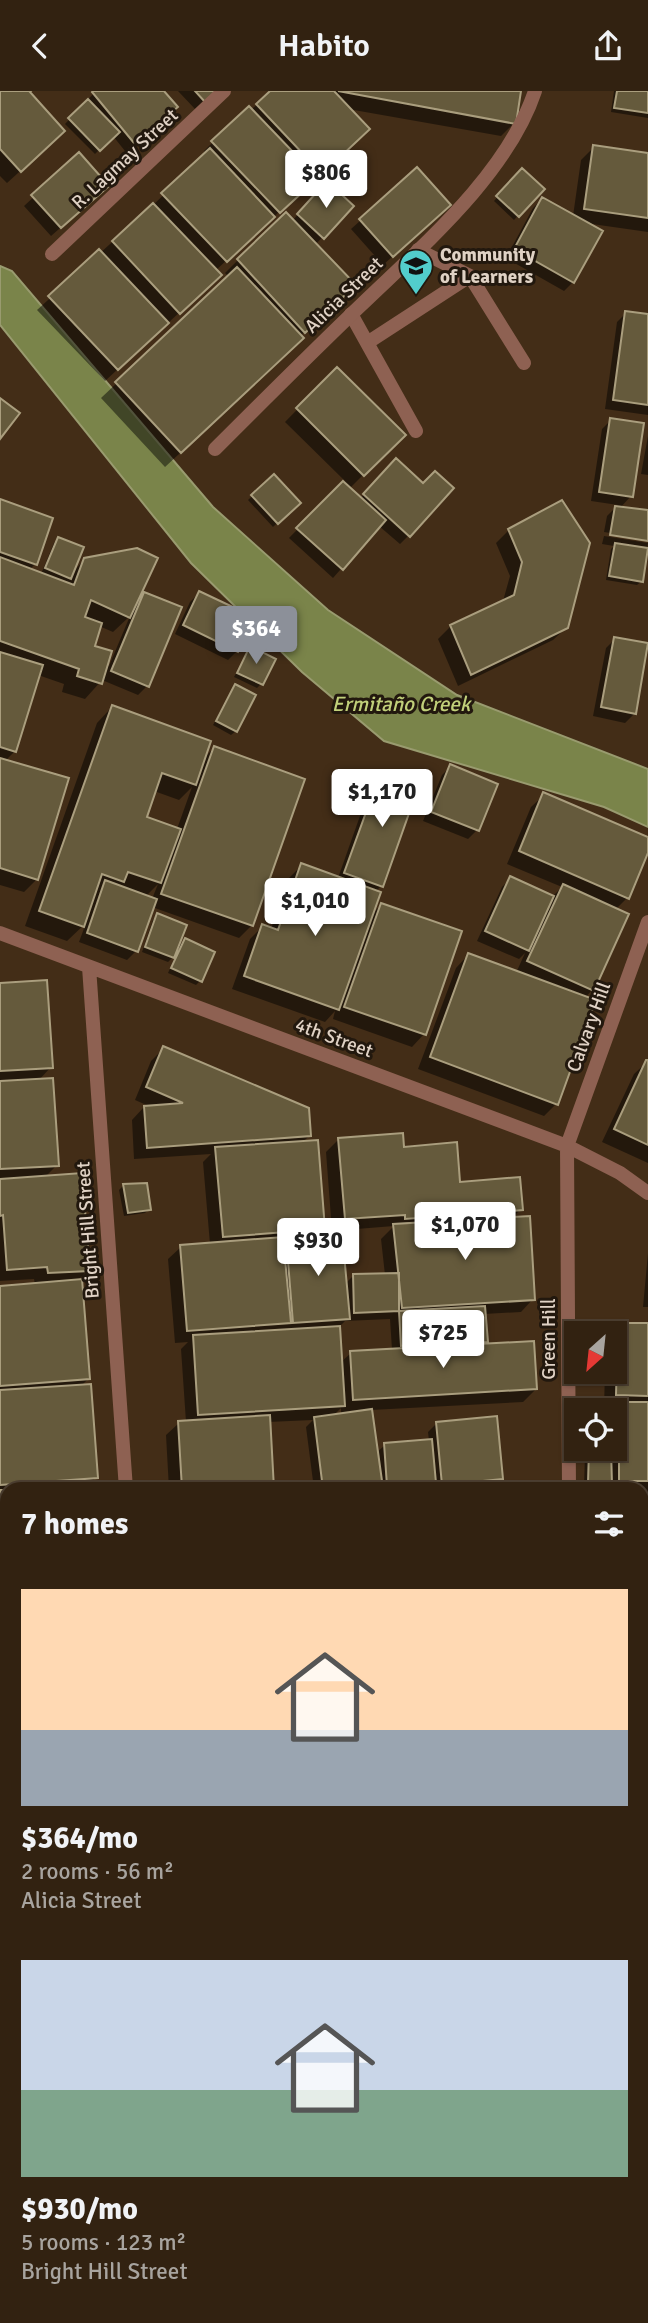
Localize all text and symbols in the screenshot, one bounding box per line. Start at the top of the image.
text: Habito [278,26,370,65]
icon: back [21,27,59,65]
icon: share [589,27,627,65]
street label: R. Lagmay Street [67,103,184,214]
pin: $806 [285,151,367,210]
text: $806 [301,158,351,187]
place label: Community of Learners [440,243,536,289]
school or university icon: Community of Learners [397,247,435,296]
street label: Alicia Street [300,252,388,338]
pin: $364 [215,607,297,666]
text: $364 [231,614,281,643]
water label: Ermitaño Creek [332,691,473,717]
pin: $1,170 [325,769,439,829]
text: $1,170 [348,777,416,806]
pin: $1,010 [258,879,372,938]
text: $1,010 [281,886,349,915]
street label: Calvary Hill [562,979,616,1075]
street label: 4th Street [292,1013,376,1063]
street label: Bright Hill Street [71,1160,105,1299]
pin: $1,070 [408,1203,522,1262]
text: $1,070 [431,1210,499,1239]
pin: $930 [277,1219,359,1278]
text: $930 [293,1226,343,1255]
street label: Green Hill [537,1298,561,1380]
pin: $725 [402,1311,484,1370]
text: $725 [418,1318,468,1347]
north arrow [564,1321,626,1384]
map controls [564,1321,627,1461]
button: locate [564,1398,627,1461]
icon: filters [590,1505,628,1543]
text: 7 homes [21,1506,128,1543]
icon: home [262,1634,388,1760]
text: $364/mo [21,1820,138,1857]
text: 2 rooms · 56 m² [21,1857,174,1886]
text: Alicia Street [21,1886,142,1915]
icon: home [262,2005,388,2131]
text: $930/mo [21,2191,138,2228]
text: 5 rooms · 123 m² [21,2228,186,2257]
text: Bright Hill Street [21,2257,187,2286]

